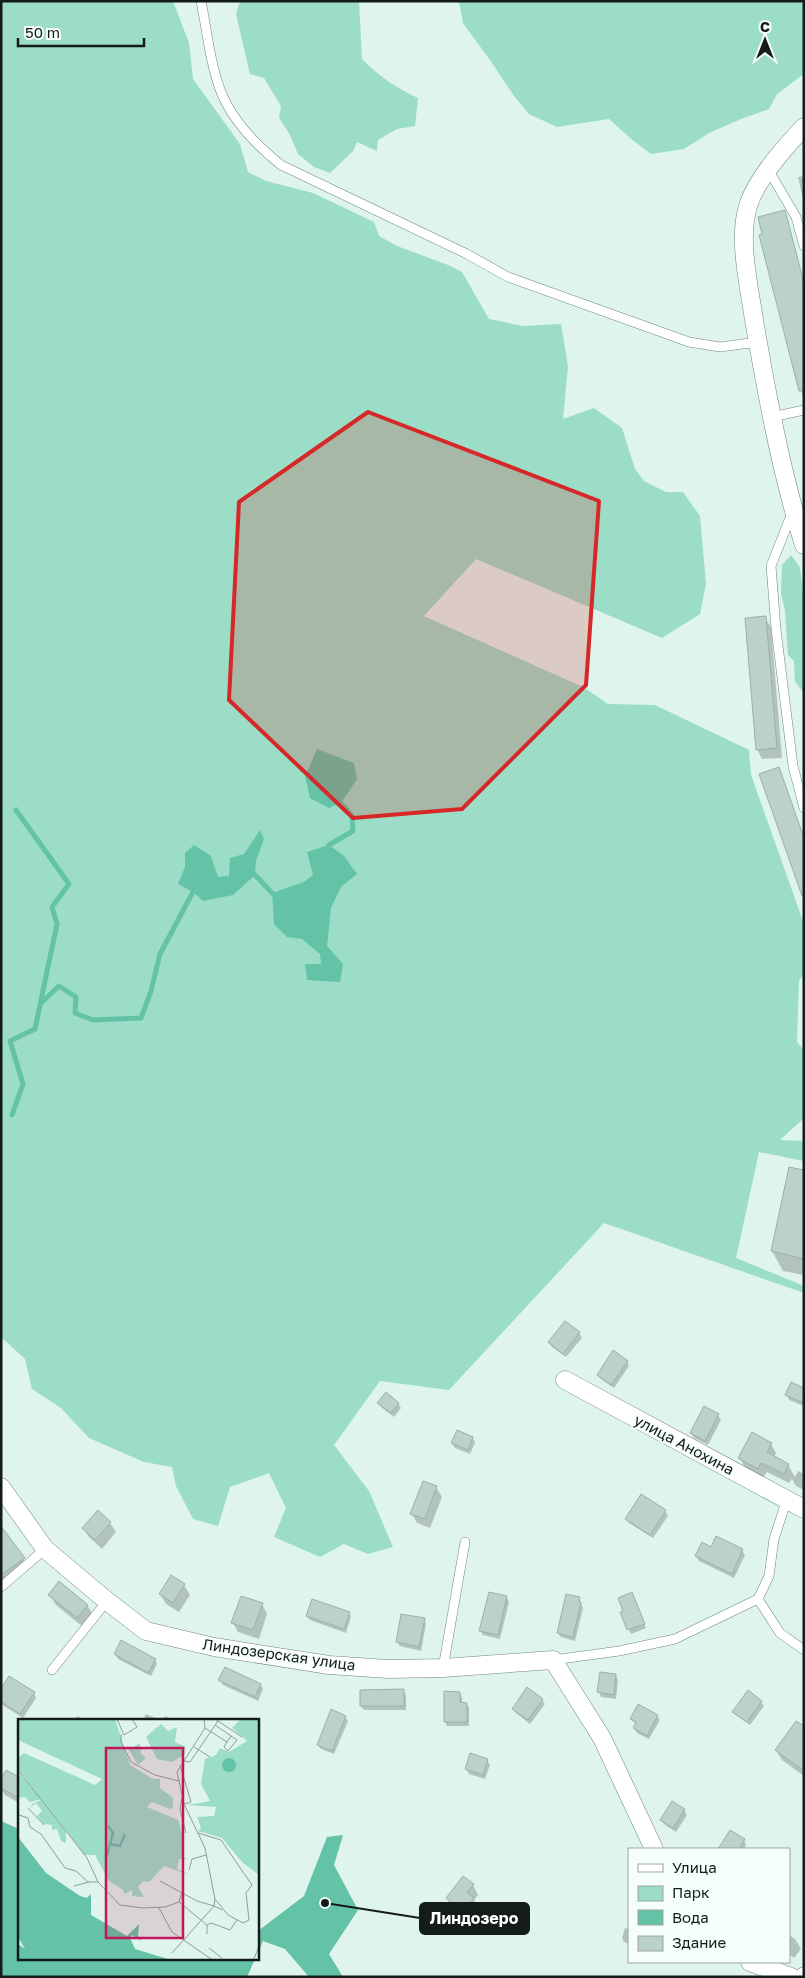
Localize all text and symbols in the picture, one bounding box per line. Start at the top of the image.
scale bar [18,15,144,47]
north arrow [740,15,790,65]
text: С [760,18,770,35]
text: 50 m [25,23,60,41]
street label: улица Анохина [631,1410,738,1478]
street label: Линдозерская улица [201,1634,357,1674]
inset map [18,1719,259,1960]
legend [628,1848,790,1963]
text: Улица [672,1858,717,1876]
text: Парк [672,1883,710,1901]
callout: Линдозеро [420,1903,529,1934]
text: Линдозеро [430,1908,519,1928]
text: Вода [672,1908,709,1926]
text: Здание [672,1933,726,1951]

